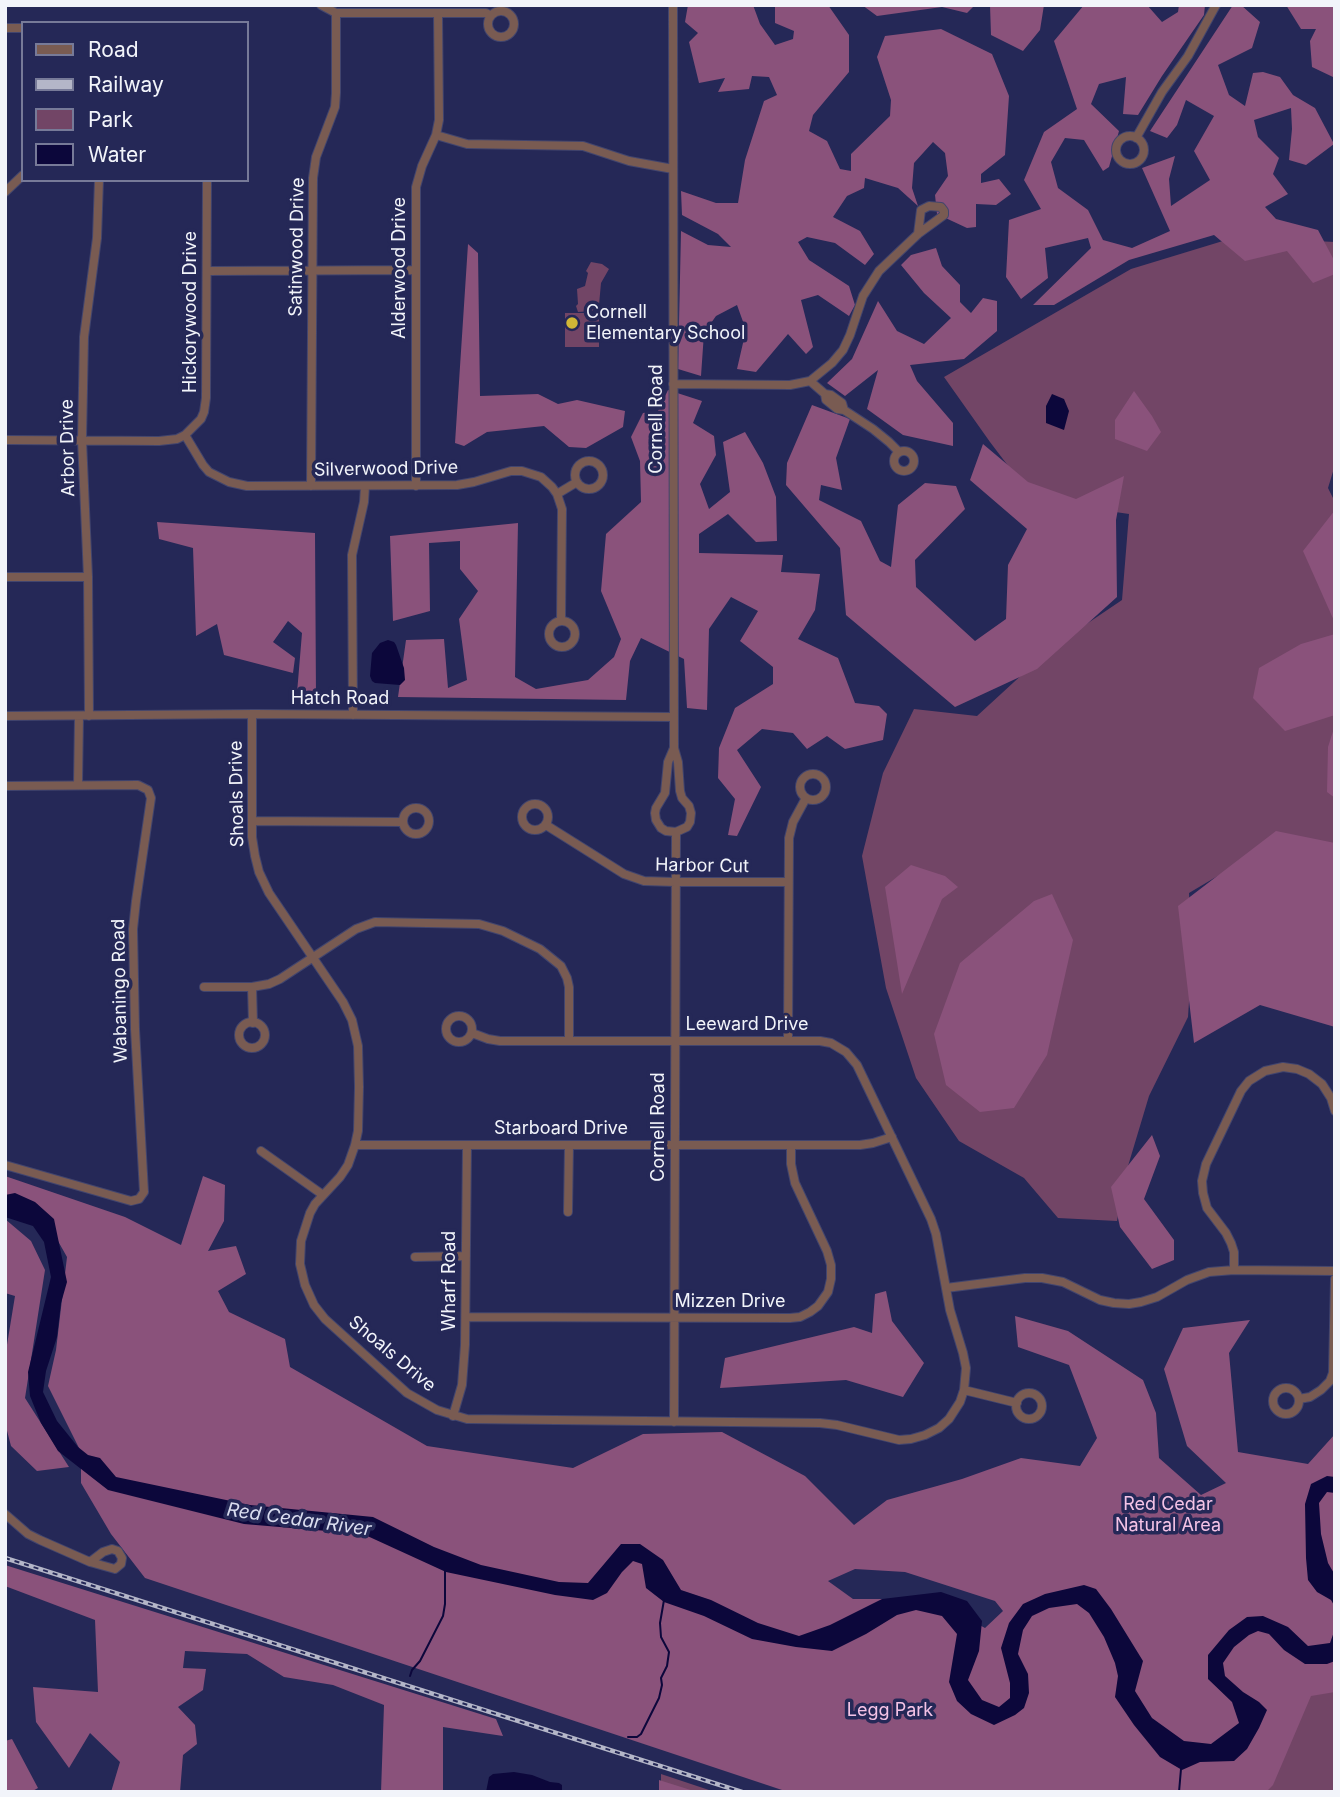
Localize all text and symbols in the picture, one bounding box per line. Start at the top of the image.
legend [21,21,248,182]
text: Road [88,37,139,62]
text: Railway [88,72,164,97]
text: Park [88,107,133,132]
text: Water [88,142,146,167]
street label: Satinwood Drive [285,177,309,317]
street label: Alderwood Drive [389,197,411,339]
street label: Hickorywood Drive [180,231,202,393]
place label: Cornell Elementary School [586,302,745,344]
marker: Cornell Elementary School [564,315,580,331]
street label: Cornell Road [646,364,668,474]
street label: Arbor Drive [56,399,80,497]
street label: Silverwood Drive [314,457,458,481]
street label: Hatch Road [291,688,389,710]
street label: Shoals Drive [225,740,249,848]
street label: Harbor Cut [655,854,749,878]
street label: Wabaningo Road [108,919,132,1063]
street label: Leeward Drive [686,1014,808,1036]
street label: Cornell Road [648,1072,670,1182]
street label: Starboard Drive [494,1118,628,1140]
street label: Wharf Road [439,1231,461,1331]
street label: Mizzen Drive [674,1291,786,1313]
street label: Shoals Drive [344,1311,440,1397]
park label: Red Cedar Natural Area [1115,1494,1221,1536]
water label: Red Cedar River [225,1499,373,1541]
park label: Legg Park [847,1700,933,1722]

